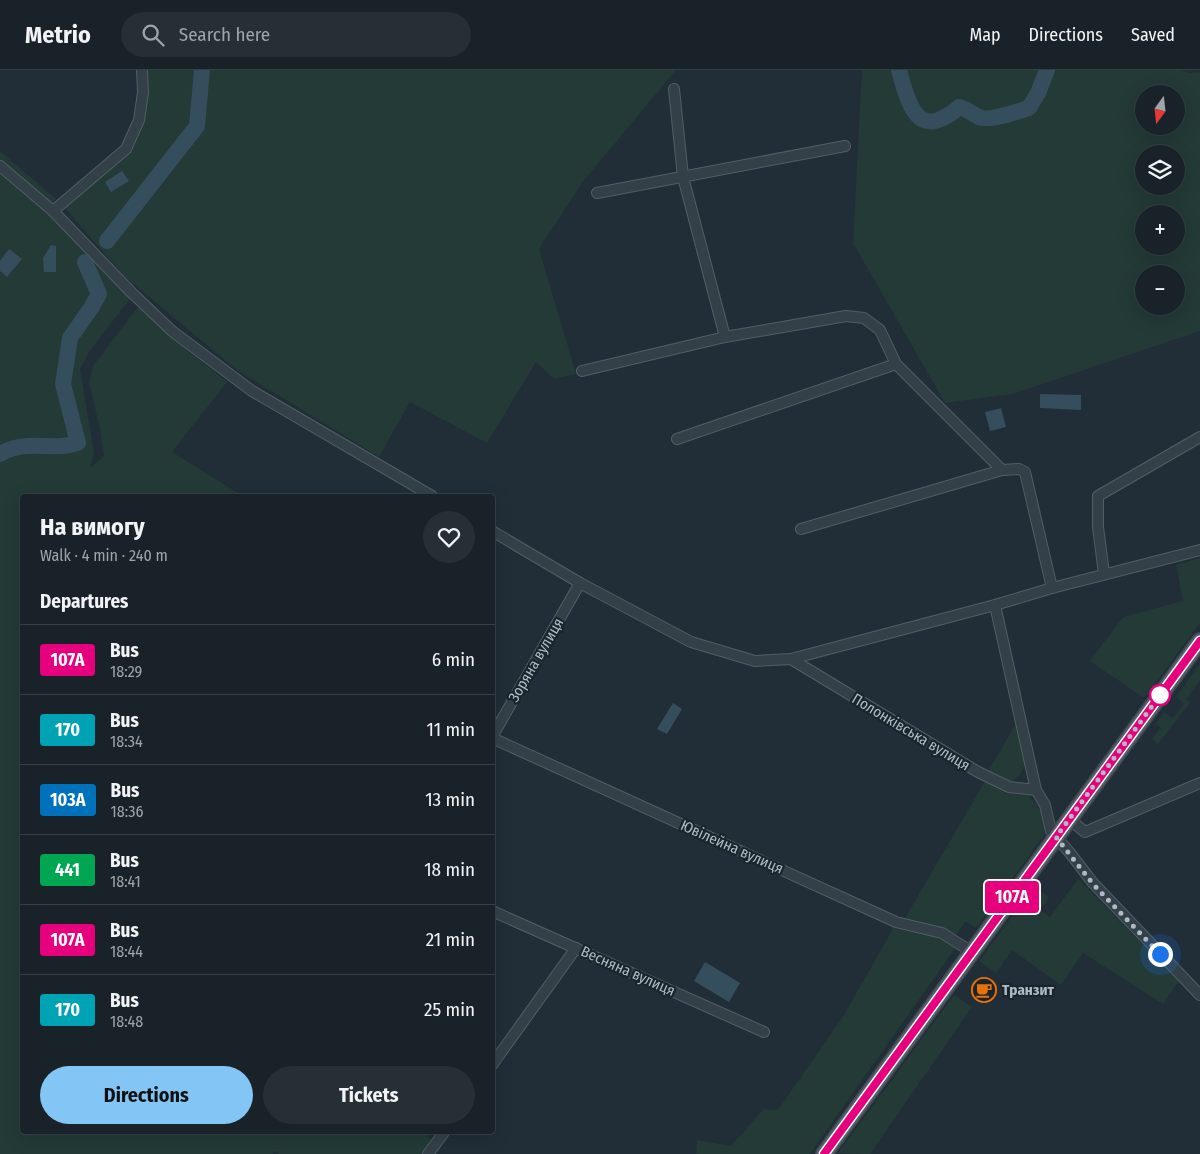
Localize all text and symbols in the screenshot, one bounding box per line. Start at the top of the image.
search box [121,12,471,57]
text: Metrio [25,21,91,49]
icon: search [139,21,167,49]
text: Search here [179,23,270,46]
text: Map [969,24,1001,46]
text: Directions [1029,24,1103,46]
text: Saved [1131,24,1175,46]
north arrow [1135,85,1185,135]
map controls [1135,85,1185,315]
button: layers [1135,145,1185,195]
button: + [1135,205,1185,255]
button: − [1135,265,1185,315]
button: heart [423,511,475,563]
text: На вимогу [40,513,145,541]
text: Walk · 4 min · 240 m [40,546,168,565]
text: Departures [40,590,128,613]
street label: Зоряна вулиця [505,615,567,705]
text: Bus [110,639,139,662]
text: 6 min [432,648,475,671]
text: 107А [50,649,85,671]
text: 18:29 [110,662,142,681]
unlabelled marker [1149,684,1171,706]
street label: Полонківська вулиця [849,690,973,774]
text: Bus [110,709,139,732]
text: 11 min [427,718,475,741]
text: 170 [55,719,80,741]
text: 18:34 [110,732,143,751]
text: Bus [111,779,139,802]
text: 13 min [425,788,475,811]
text: 103А [50,789,86,811]
text: 18:36 [111,802,144,821]
street label: Ювілейна вулиця [678,816,786,878]
text: Bus [110,849,139,872]
text: 18 min [424,858,475,881]
text: 441 [55,859,80,881]
text: 18:41 [110,872,141,891]
line badge: 107А [977,881,1047,913]
text: 107А [995,886,1029,908]
text: Bus [110,919,139,942]
text: 21 min [426,928,475,951]
text: 107А [50,929,85,951]
text: 18:44 [110,942,143,961]
street label: Весняна вулиця [578,942,678,1000]
your location [1148,942,1173,967]
cafe icon: Транзит [971,977,997,1003]
place label: Транзит [1002,981,1055,999]
text: Bus [110,989,139,1012]
text: 25 min [424,998,475,1021]
text: 170 [55,999,80,1021]
text: 18:48 [110,1012,143,1031]
button: Directions [40,1066,253,1124]
button: Tickets [263,1066,475,1124]

